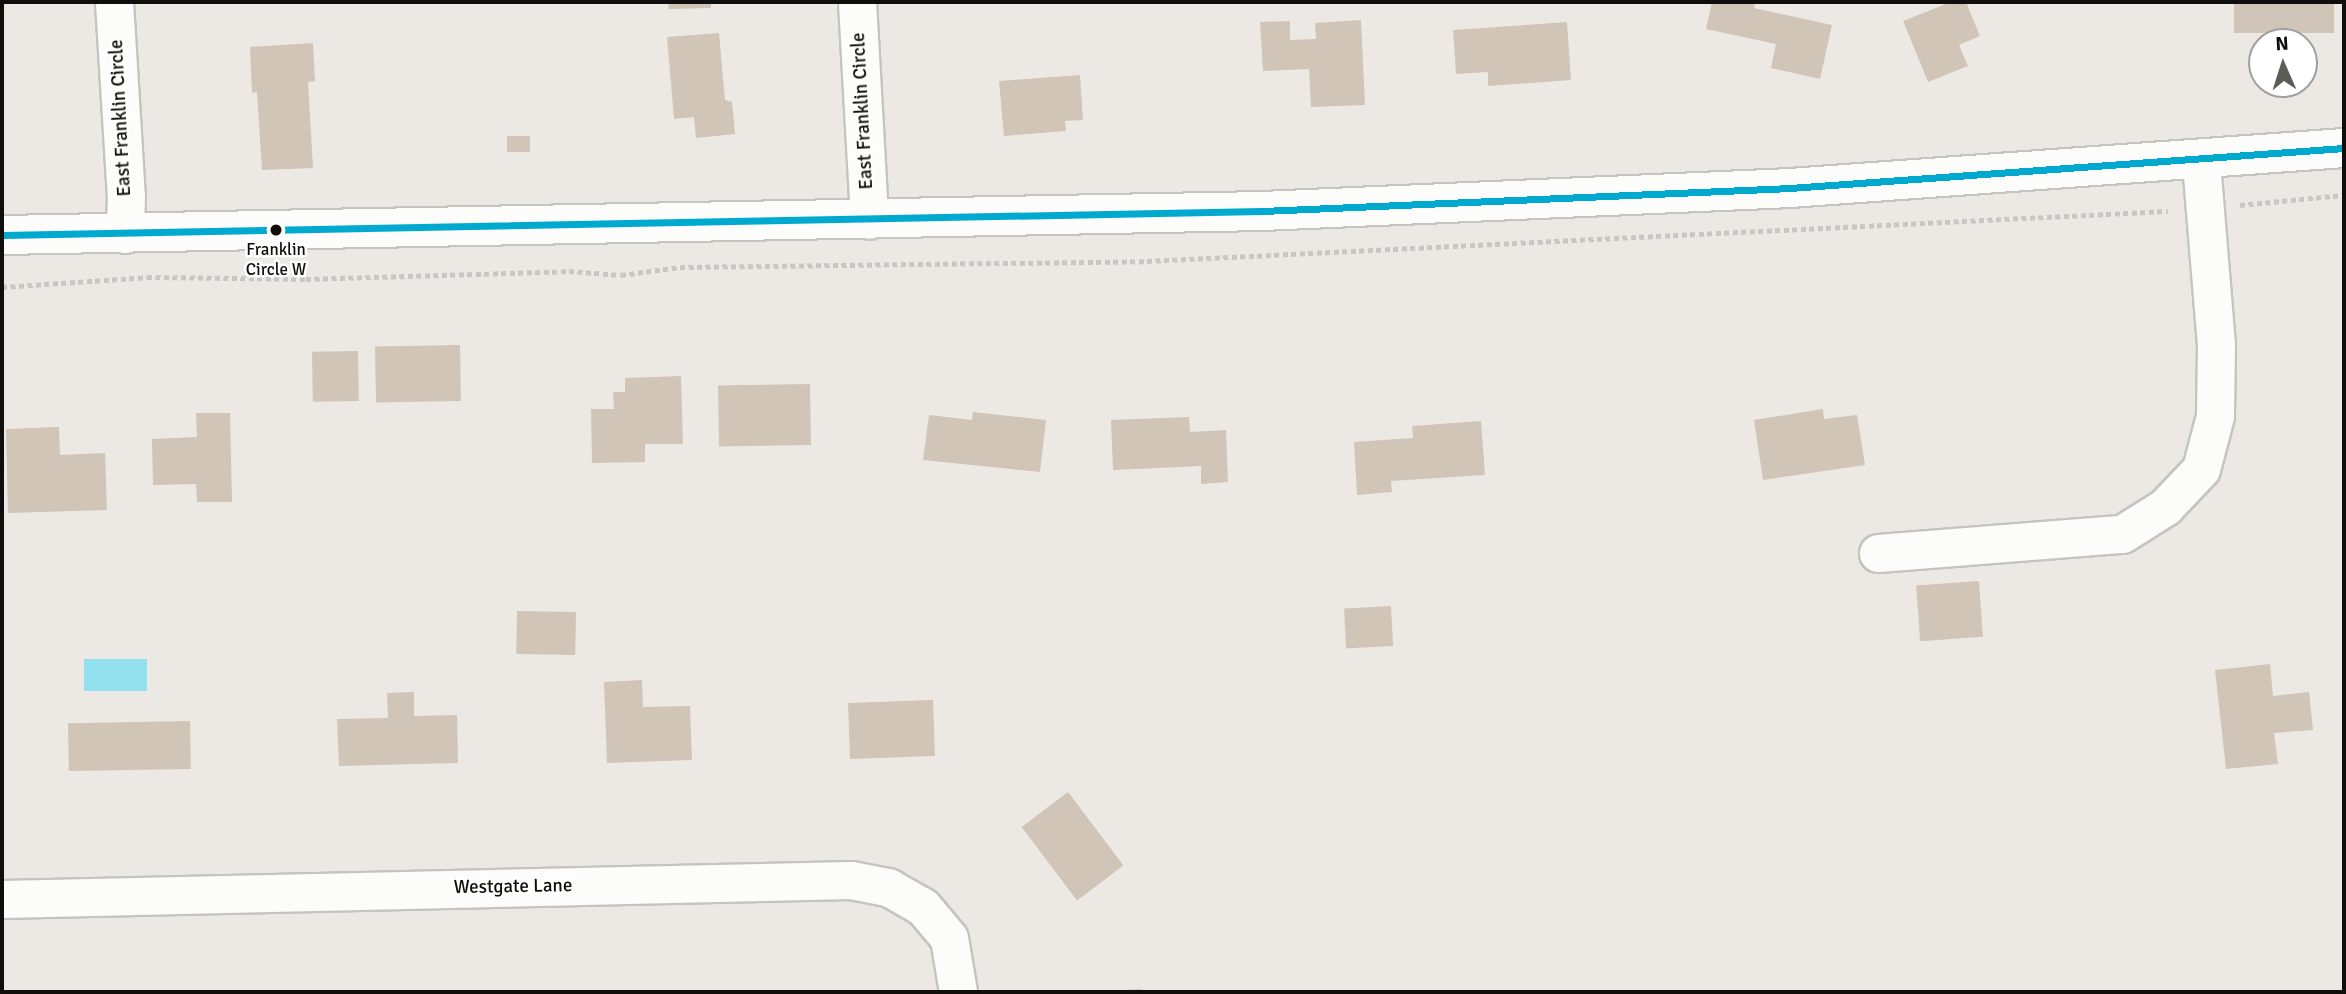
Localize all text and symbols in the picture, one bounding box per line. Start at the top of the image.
north arrow [2248,28,2318,98]
street label: East Franklin Circle [848,32,878,190]
text: N [2275,32,2289,56]
street label: East Franklin Circle [106,39,136,197]
marker: Franklin Circle W [269,223,283,237]
place label: Franklin Circle W [246,240,306,280]
street label: Westgate Lane [453,875,573,899]

